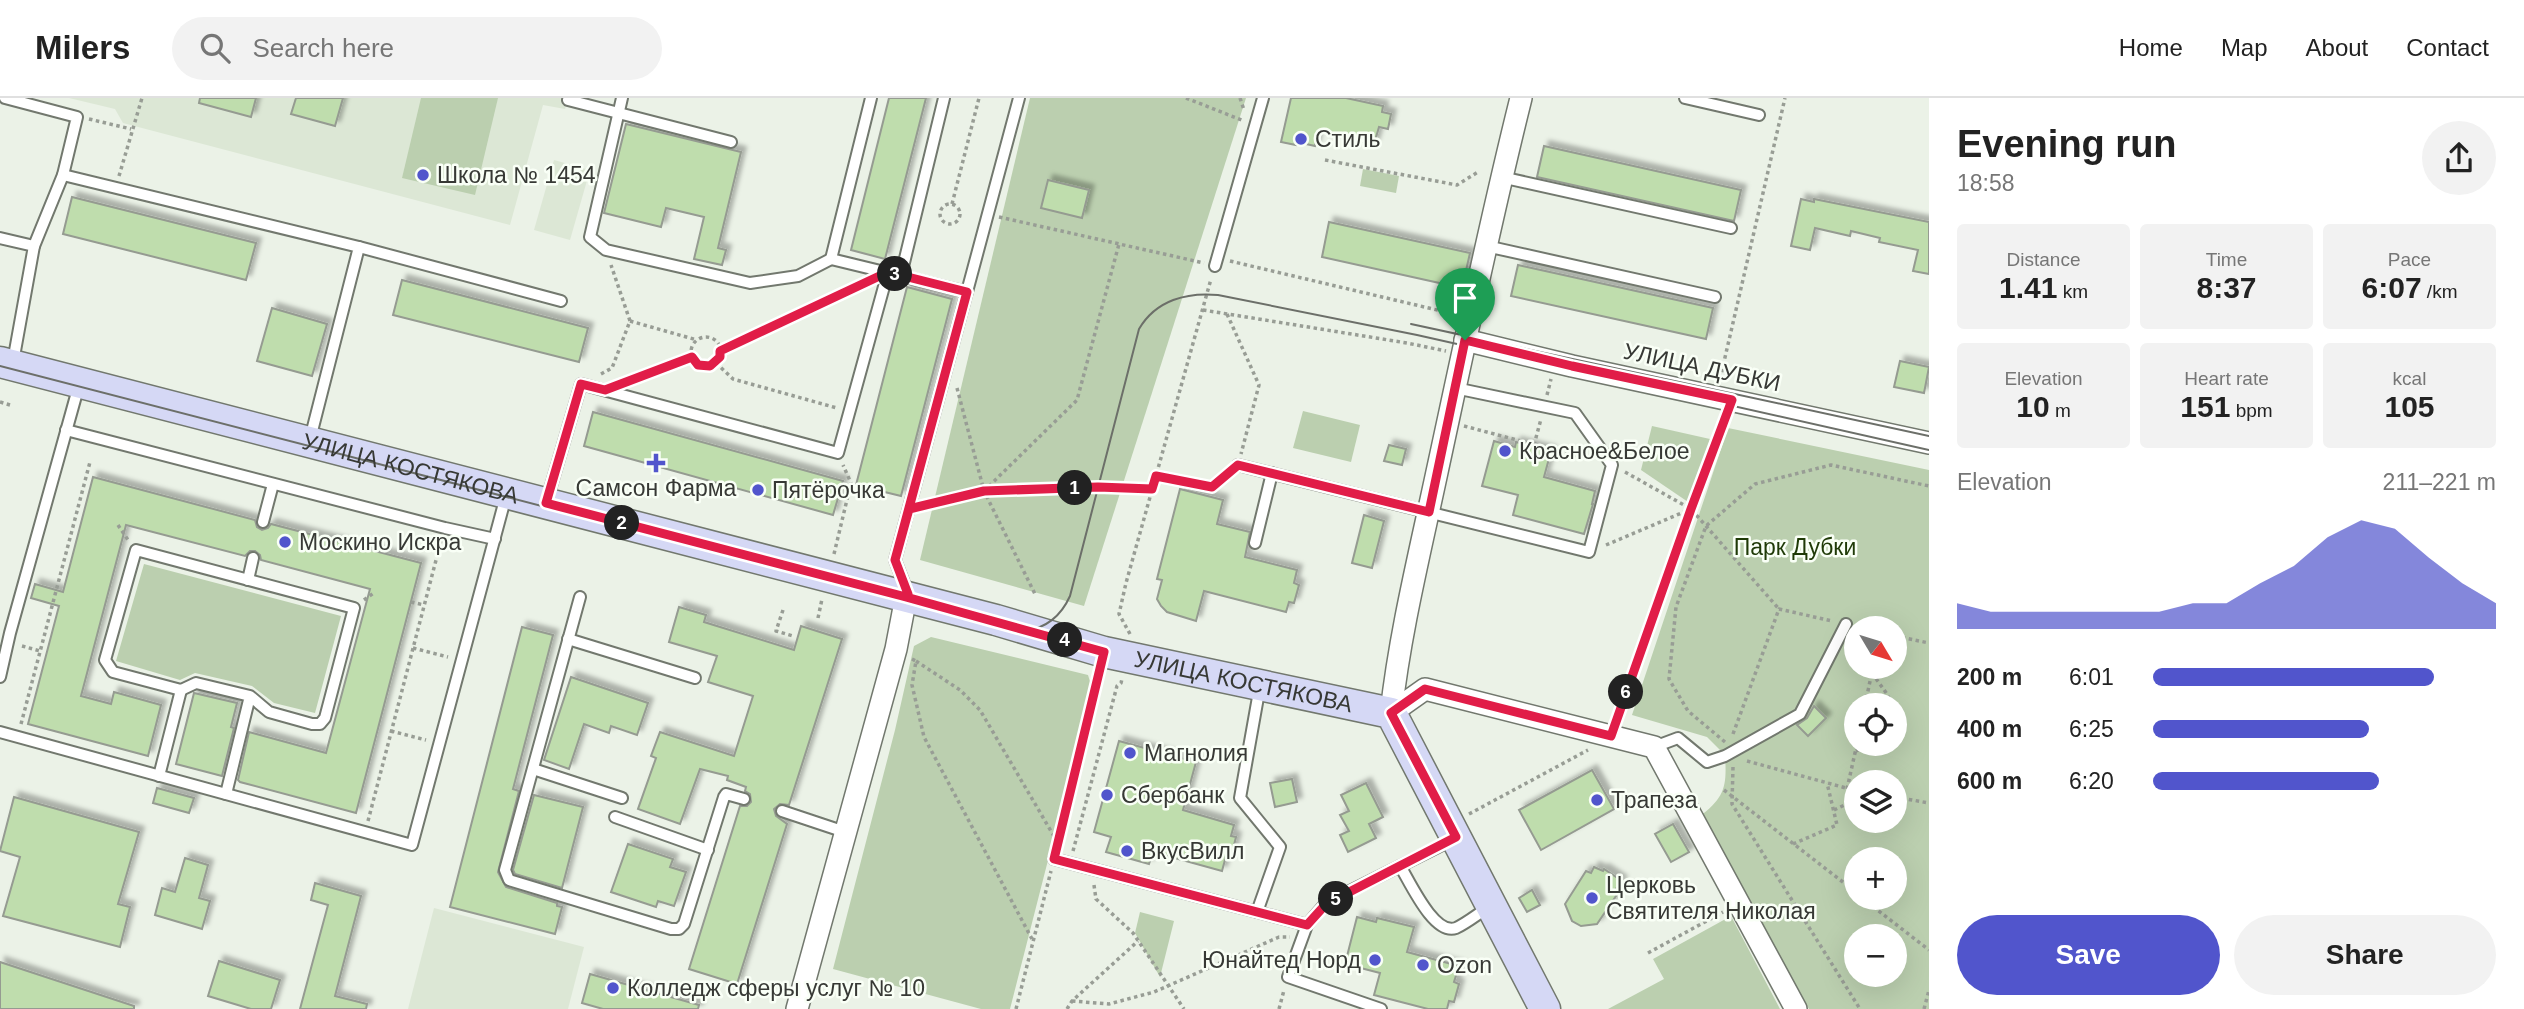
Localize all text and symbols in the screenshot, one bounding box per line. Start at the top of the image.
search box [172,17,662,80]
text: Milers [35,29,130,66]
icon: search [196,29,234,67]
text: Search here [252,33,394,63]
text: Home [2119,34,2183,61]
text: Map [2221,34,2268,61]
text: About [2306,34,2368,61]
text: Contact [2406,34,2489,61]
button: share [2422,121,2496,195]
text: Evening run [1957,123,2177,165]
place label: Стиль [1315,126,1380,152]
marker: Стиль [1293,131,1309,147]
place label: Школа № 1454 [437,162,596,188]
marker: Школа № 1454 [415,167,431,183]
text: 18:58 [1957,170,2015,196]
text: Distance [2007,249,2080,270]
text: Time [2206,249,2247,270]
text: Pace [2388,249,2431,270]
pin: 3 [878,256,912,292]
text: 3 [889,263,900,284]
pin [1435,268,1495,340]
text: 1.41 [1999,271,2057,304]
text: 8:37 [2196,271,2257,304]
text: 6:07 [2362,271,2422,304]
icon: arrive [1446,279,1484,317]
text: km [2057,281,2088,302]
text: /km [2422,281,2457,302]
street label: УЛИЦА ДУБКИ [1621,338,1783,396]
text: Elevation [2004,368,2083,389]
text: Heart rate [2184,368,2269,389]
text: kcal [2393,368,2426,389]
text: 10 [2016,390,2050,423]
text: 151 [2180,390,2230,423]
text: 105 [2384,390,2435,423]
text: m [2050,400,2071,421]
text: bpm [2230,400,2273,421]
street label: УЛИЦА КОСТЯКОВА [300,428,522,509]
place label: Красное&Белое [1519,438,1690,464]
marker: Красное&Белое [1497,443,1513,459]
marker: Самсон Фарма [648,455,664,471]
text: Elevation [1957,469,2052,495]
text: 211–221 m [2383,469,2496,495]
pin: 1 [1058,470,1092,506]
place label: Самсон Фарма [576,475,737,501]
place label: Пятёрочка [772,477,885,503]
text: 1 [1069,477,1080,498]
marker: Пятёрочка [750,482,766,498]
pin: 2 [604,506,640,540]
text: 2 [616,512,627,533]
place label: Москино Искра [299,529,461,555]
marker: Москино Искра [277,534,293,550]
park label: Парк Дубки [1734,534,1856,560]
north arrow [1844,616,1908,679]
map controls [1844,616,1907,987]
pin: 4 [1048,622,1082,658]
text: 4 [1059,629,1070,650]
street label: УЛИЦА КОСТЯКОВА [1132,646,1355,718]
text: 200 m [1957,664,2022,690]
text: 6:01 [2069,664,2114,690]
pin: 6 [1608,674,1644,710]
text: 6 [1620,681,1631,702]
button: locate [1844,693,1907,756]
text: 400 m [1957,716,2022,742]
text: 6:25 [2069,716,2114,742]
place label: Магнолия [1144,740,1248,766]
marker: Магнолия [1122,745,1138,761]
text: 600 m [1957,768,2022,794]
text: 6:20 [2069,768,2114,794]
button: layers [1844,770,1907,833]
place label: Сбербанк [1121,782,1225,808]
marker: Сбербанк [1099,787,1115,803]
place label: Трапеза [1611,787,1698,813]
marker: Трапеза [1589,792,1605,808]
place label: ВкусВилл [1141,838,1244,864]
marker: ВкусВилл [1119,843,1135,859]
button: + [1844,847,1907,910]
place label: Церковь Святителя Николая [1606,872,1816,924]
pin: 5 [1318,882,1354,916]
text: 5 [1330,888,1341,909]
marker: Церковь Святителя Николая [1584,890,1600,906]
button: Save [1957,915,2220,995]
button: Share [2234,915,2496,995]
button: − [1844,924,1907,987]
place label: Юнайтед Норд [1202,947,1362,973]
marker: Юнайтед Норд [1367,952,1383,968]
place label: Ozon [1437,952,1492,978]
marker: Ozon [1415,957,1431,973]
place label: Колледж сферы услуг № 10 [627,975,925,1001]
marker: Колледж сферы услуг № 10 [605,980,621,996]

